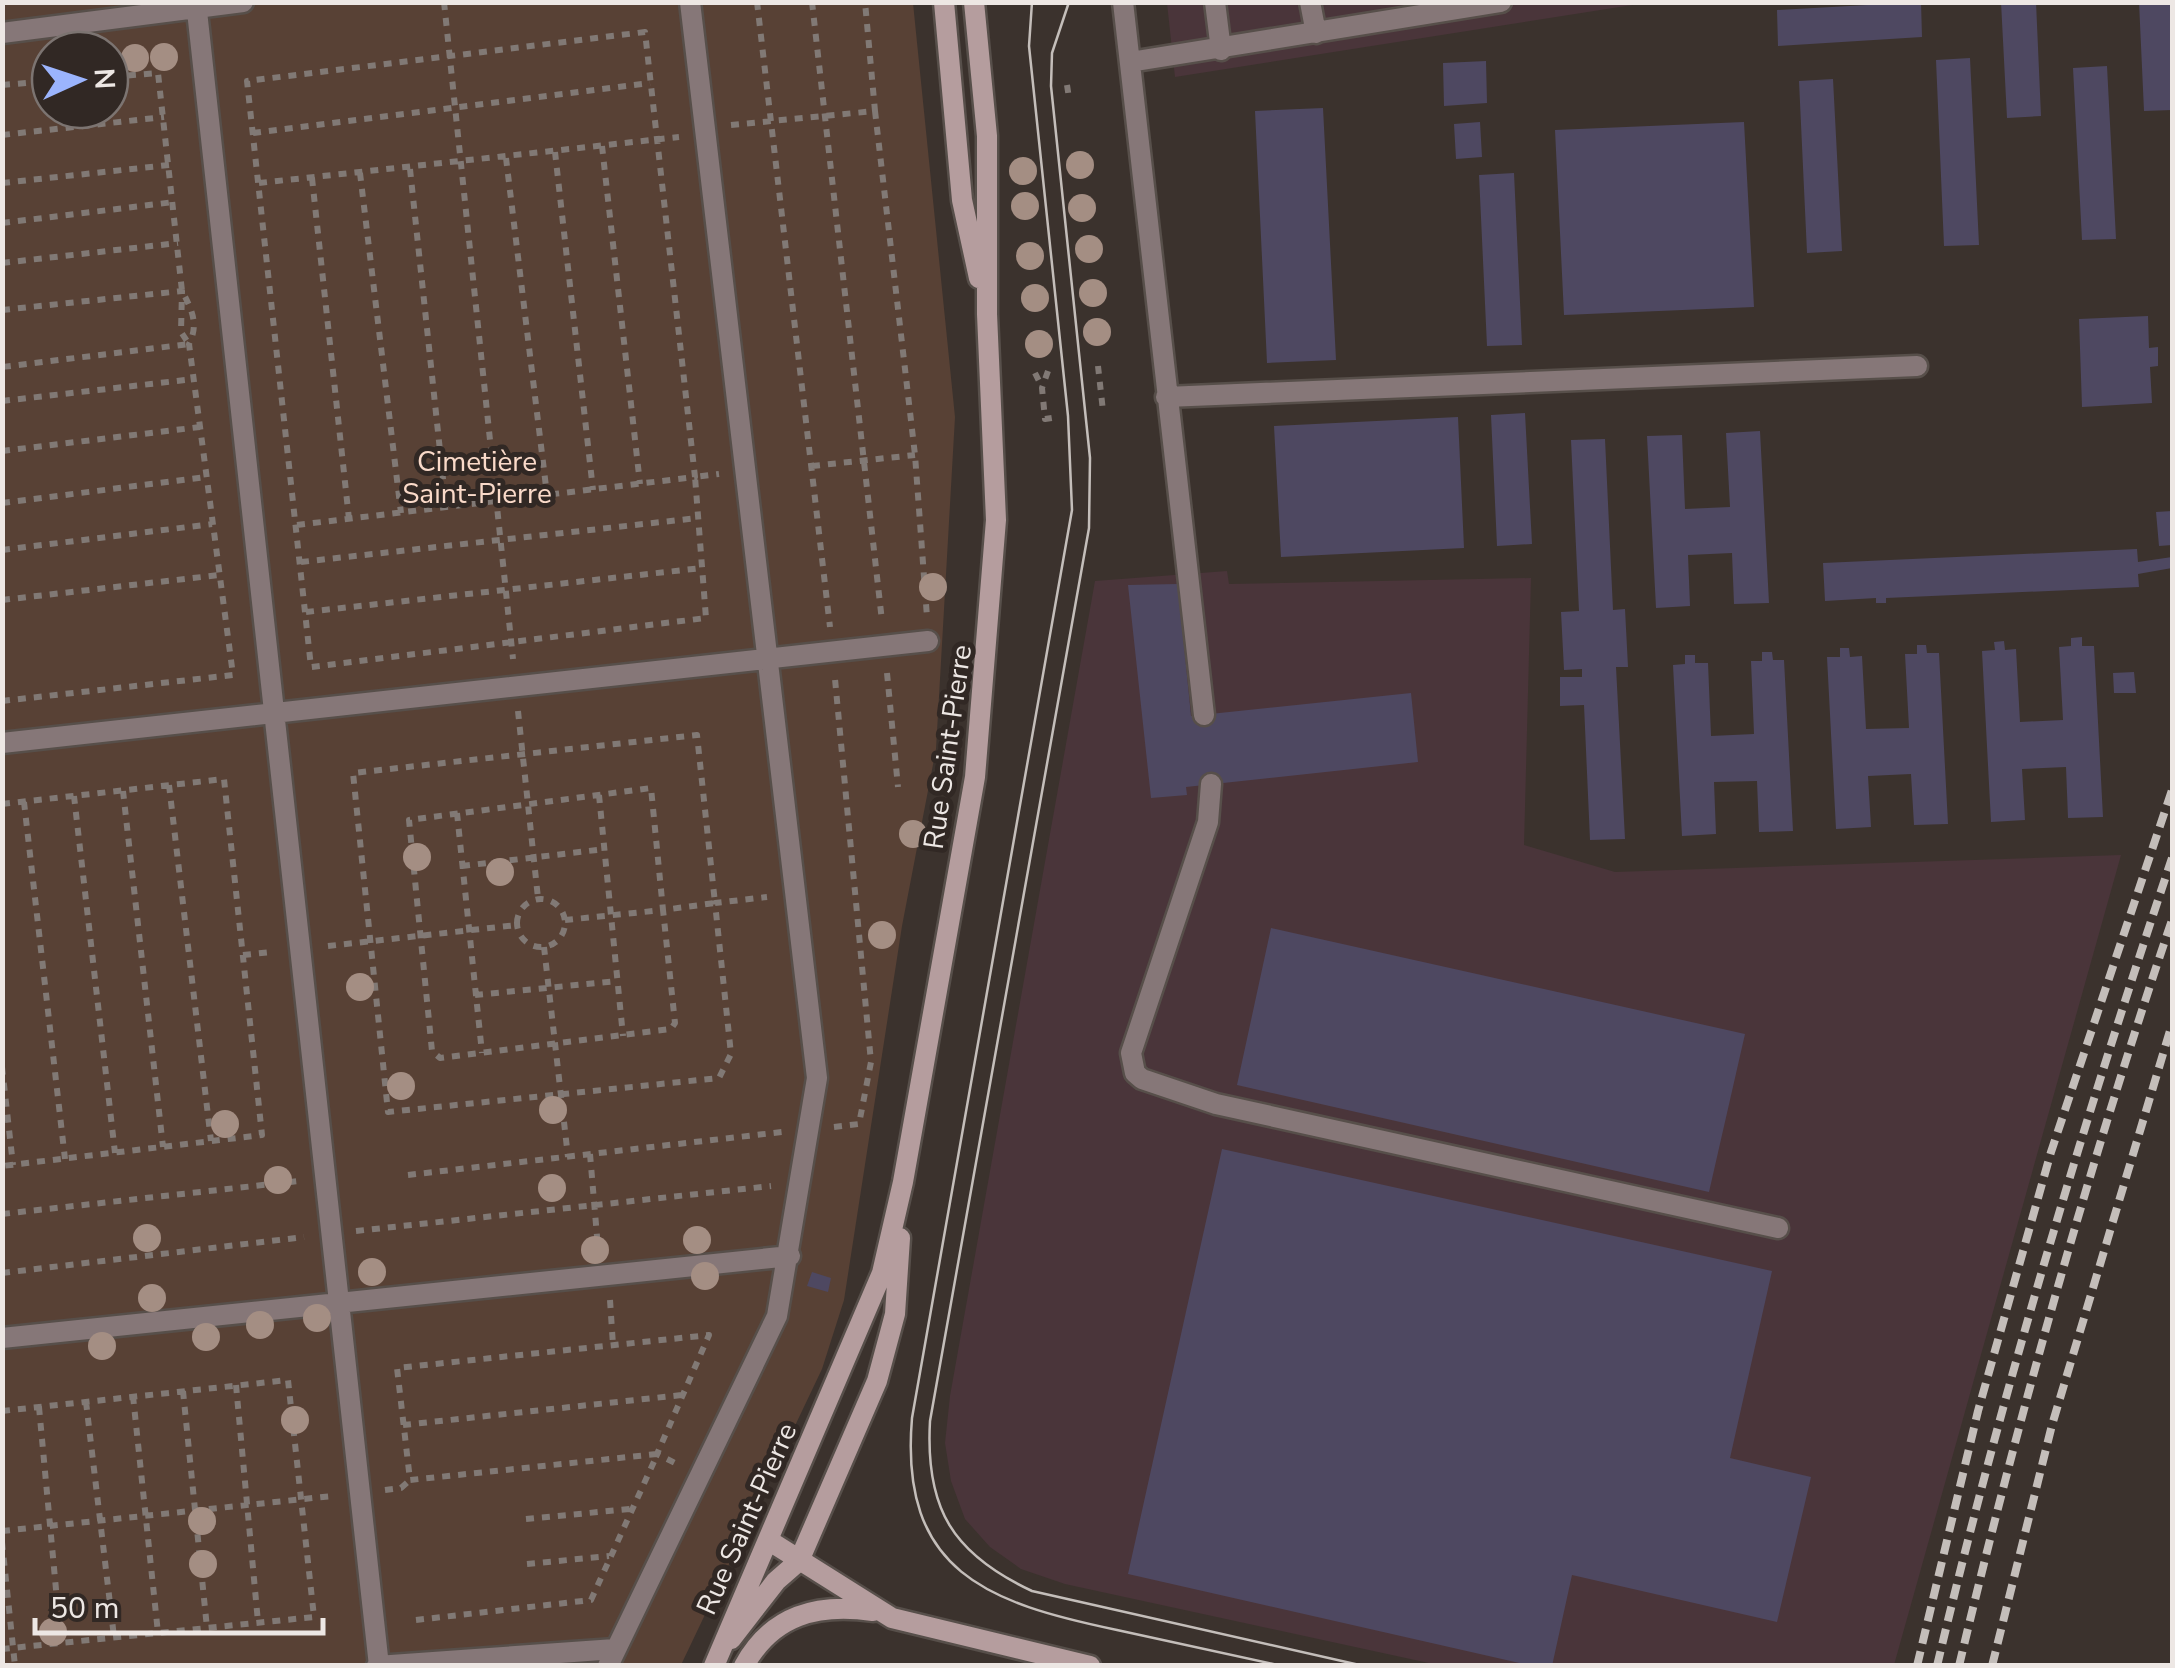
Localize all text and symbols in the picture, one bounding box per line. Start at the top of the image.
north arrow [30,30,130,130]
text: N [84,67,123,90]
park label: Cimetière Saint-Pierre [402,443,552,513]
street label: Rue Saint-Pierre [915,642,981,852]
street label: Rue Saint-Pierre [688,1417,806,1621]
scale bar [35,1573,322,1635]
text: 50 m [50,1588,119,1629]

